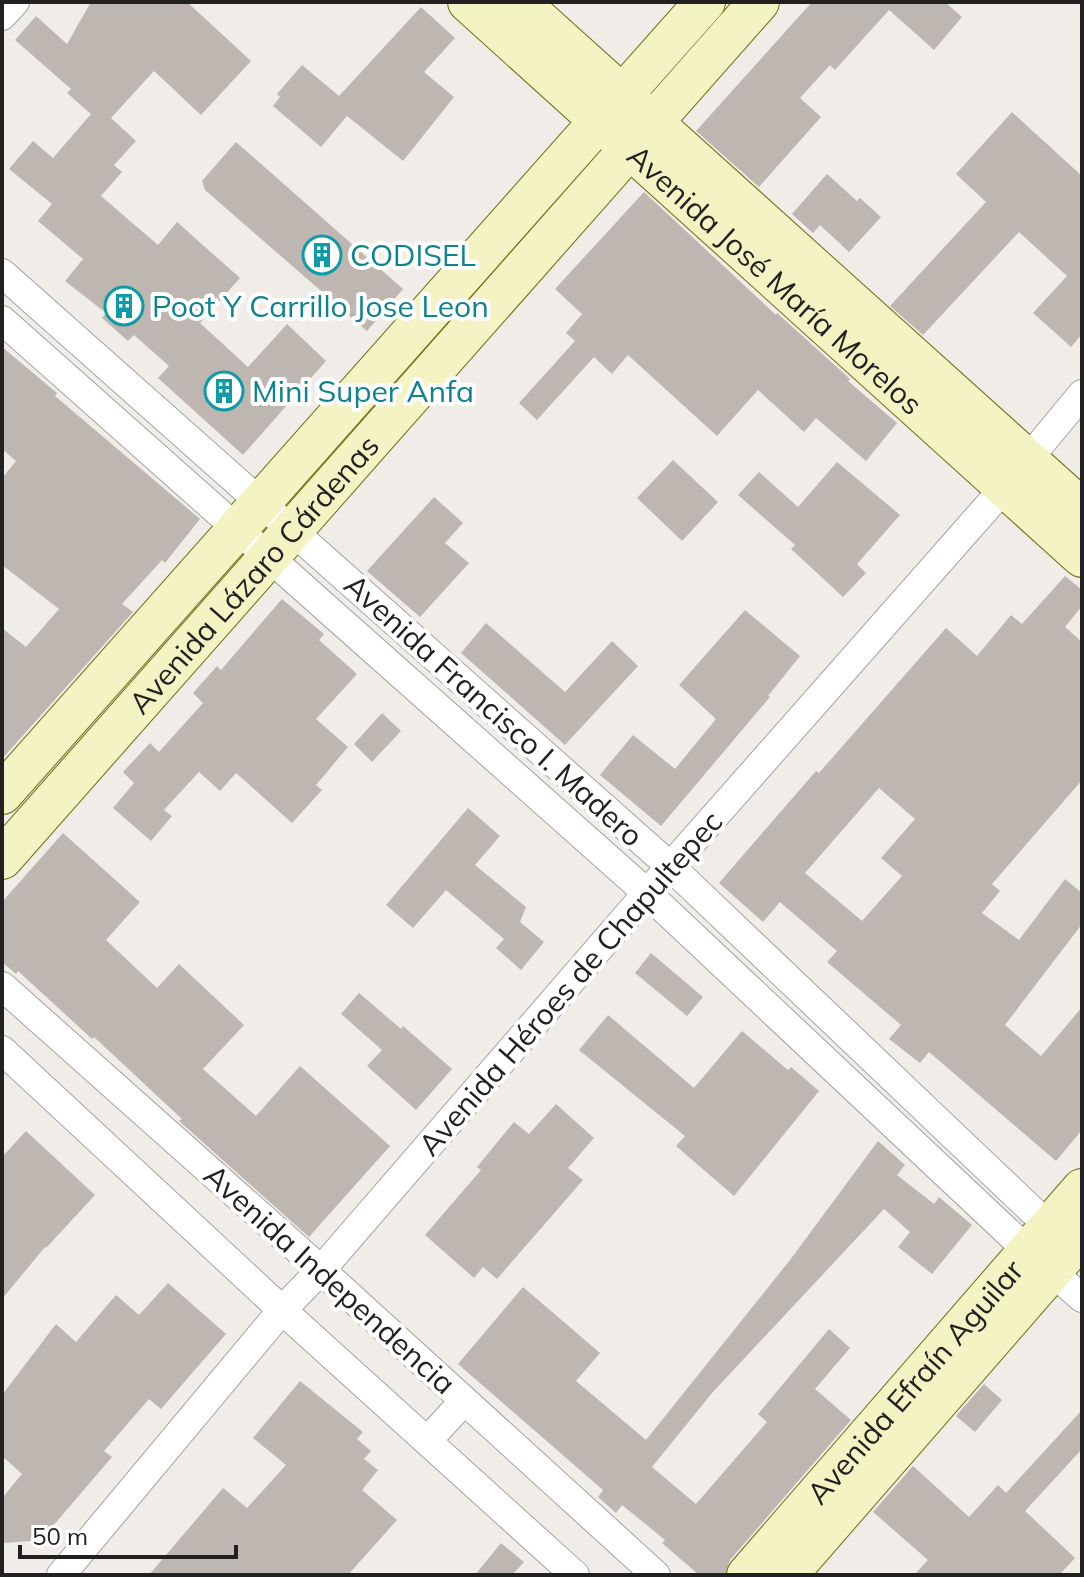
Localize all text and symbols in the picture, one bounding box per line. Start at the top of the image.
street label: Avenida José María Morelos [620,137,931,423]
building icon: CODISEL [301,234,343,276]
place label: CODISEL [350,236,476,274]
building icon: Poot Y Carrillo Jose Leon [103,285,145,327]
place label: Poot Y Carrillo Jose Leon [152,287,489,325]
building icon: Mini Super Anfa [203,370,245,412]
place label: Mini Super Anfa [252,372,474,410]
street label: Avenida Lázaro Cárdenas [120,427,387,721]
street label: Avenida Francisco I. Madero [337,566,651,854]
street label: Avenida Héroes de Chapultepec [410,803,730,1163]
street label: Avenida Independencia [196,1156,464,1402]
street label: Avenida Efraín Aguilar [798,1252,1031,1512]
scale bar [20,1509,236,1559]
text: 50 m [32,1521,88,1551]

